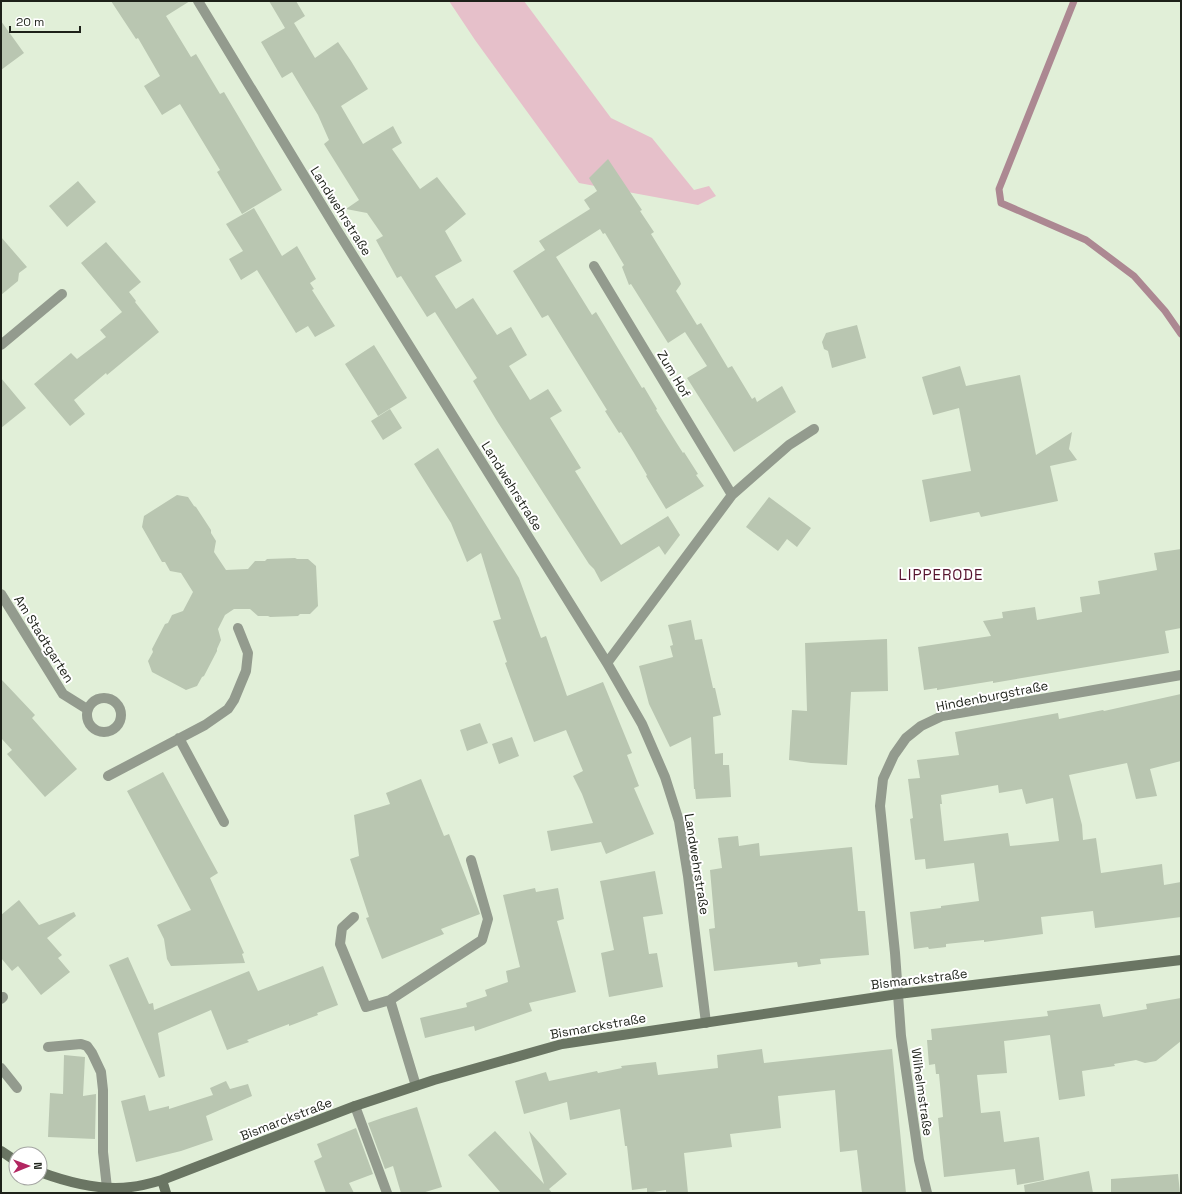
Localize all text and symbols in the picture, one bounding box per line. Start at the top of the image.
scale bar [10,8,80,34]
text: 20 m [16,14,44,30]
street label: Landwehrstraße [307,163,375,259]
street label: Zum Hof [653,347,695,401]
street label: Landwehrstraße [478,438,546,534]
district label: LIPPERODE [899,565,983,584]
street label: Am Stadtgarten [10,592,78,686]
street label: Hindenburgstraße [935,677,1049,715]
street label: Landwehrstraße [681,812,713,916]
street label: Bismarckstraße [870,965,968,993]
street label: Bismarckstraße [549,1009,647,1043]
street label: Wilhelmstraße [907,1047,937,1137]
street label: Bismarckstraße [238,1094,334,1144]
north arrow [8,1146,48,1186]
text: N [31,1162,45,1170]

